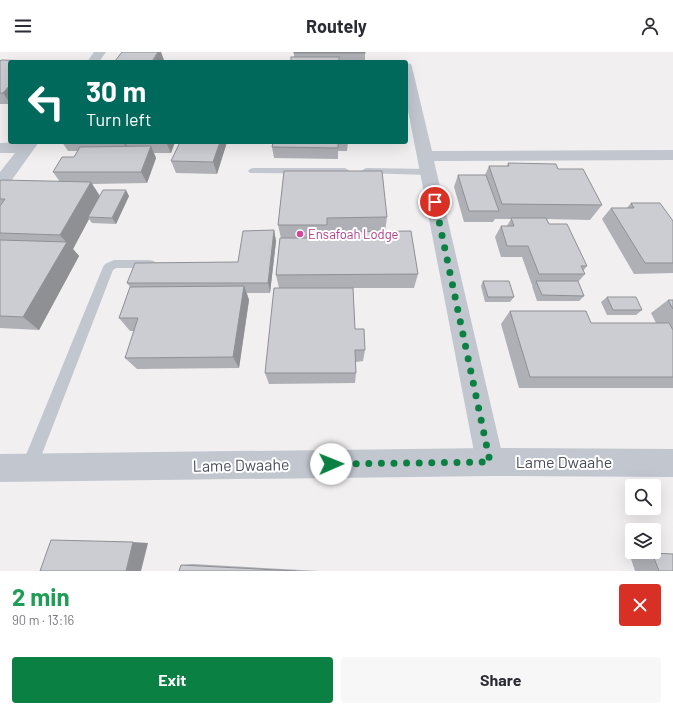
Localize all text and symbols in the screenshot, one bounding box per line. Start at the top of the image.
icon: menu [12,15,34,37]
text: Routely [306,15,367,37]
icon: person [639,15,661,37]
text: 30 m [86,74,146,108]
icon: left [20,76,72,128]
text: Turn left [86,108,152,130]
pin [418,185,452,219]
icon: arrive [424,191,446,213]
place label: Ensafoah Lodge [308,226,399,242]
marker: Ensafoah Lodge [295,229,305,239]
position arrow [310,443,352,485]
street label: Lame Dwaahe [516,452,612,471]
street label: Lame Dwaahe [193,454,289,475]
map controls [625,479,661,559]
button: search [625,479,661,515]
button: layers [625,523,661,559]
text: 2 min [12,582,70,611]
button: close [619,584,661,626]
text: 90 m · 13:16 [12,612,74,628]
button: Exit [12,657,333,703]
button: Share [341,657,661,703]

